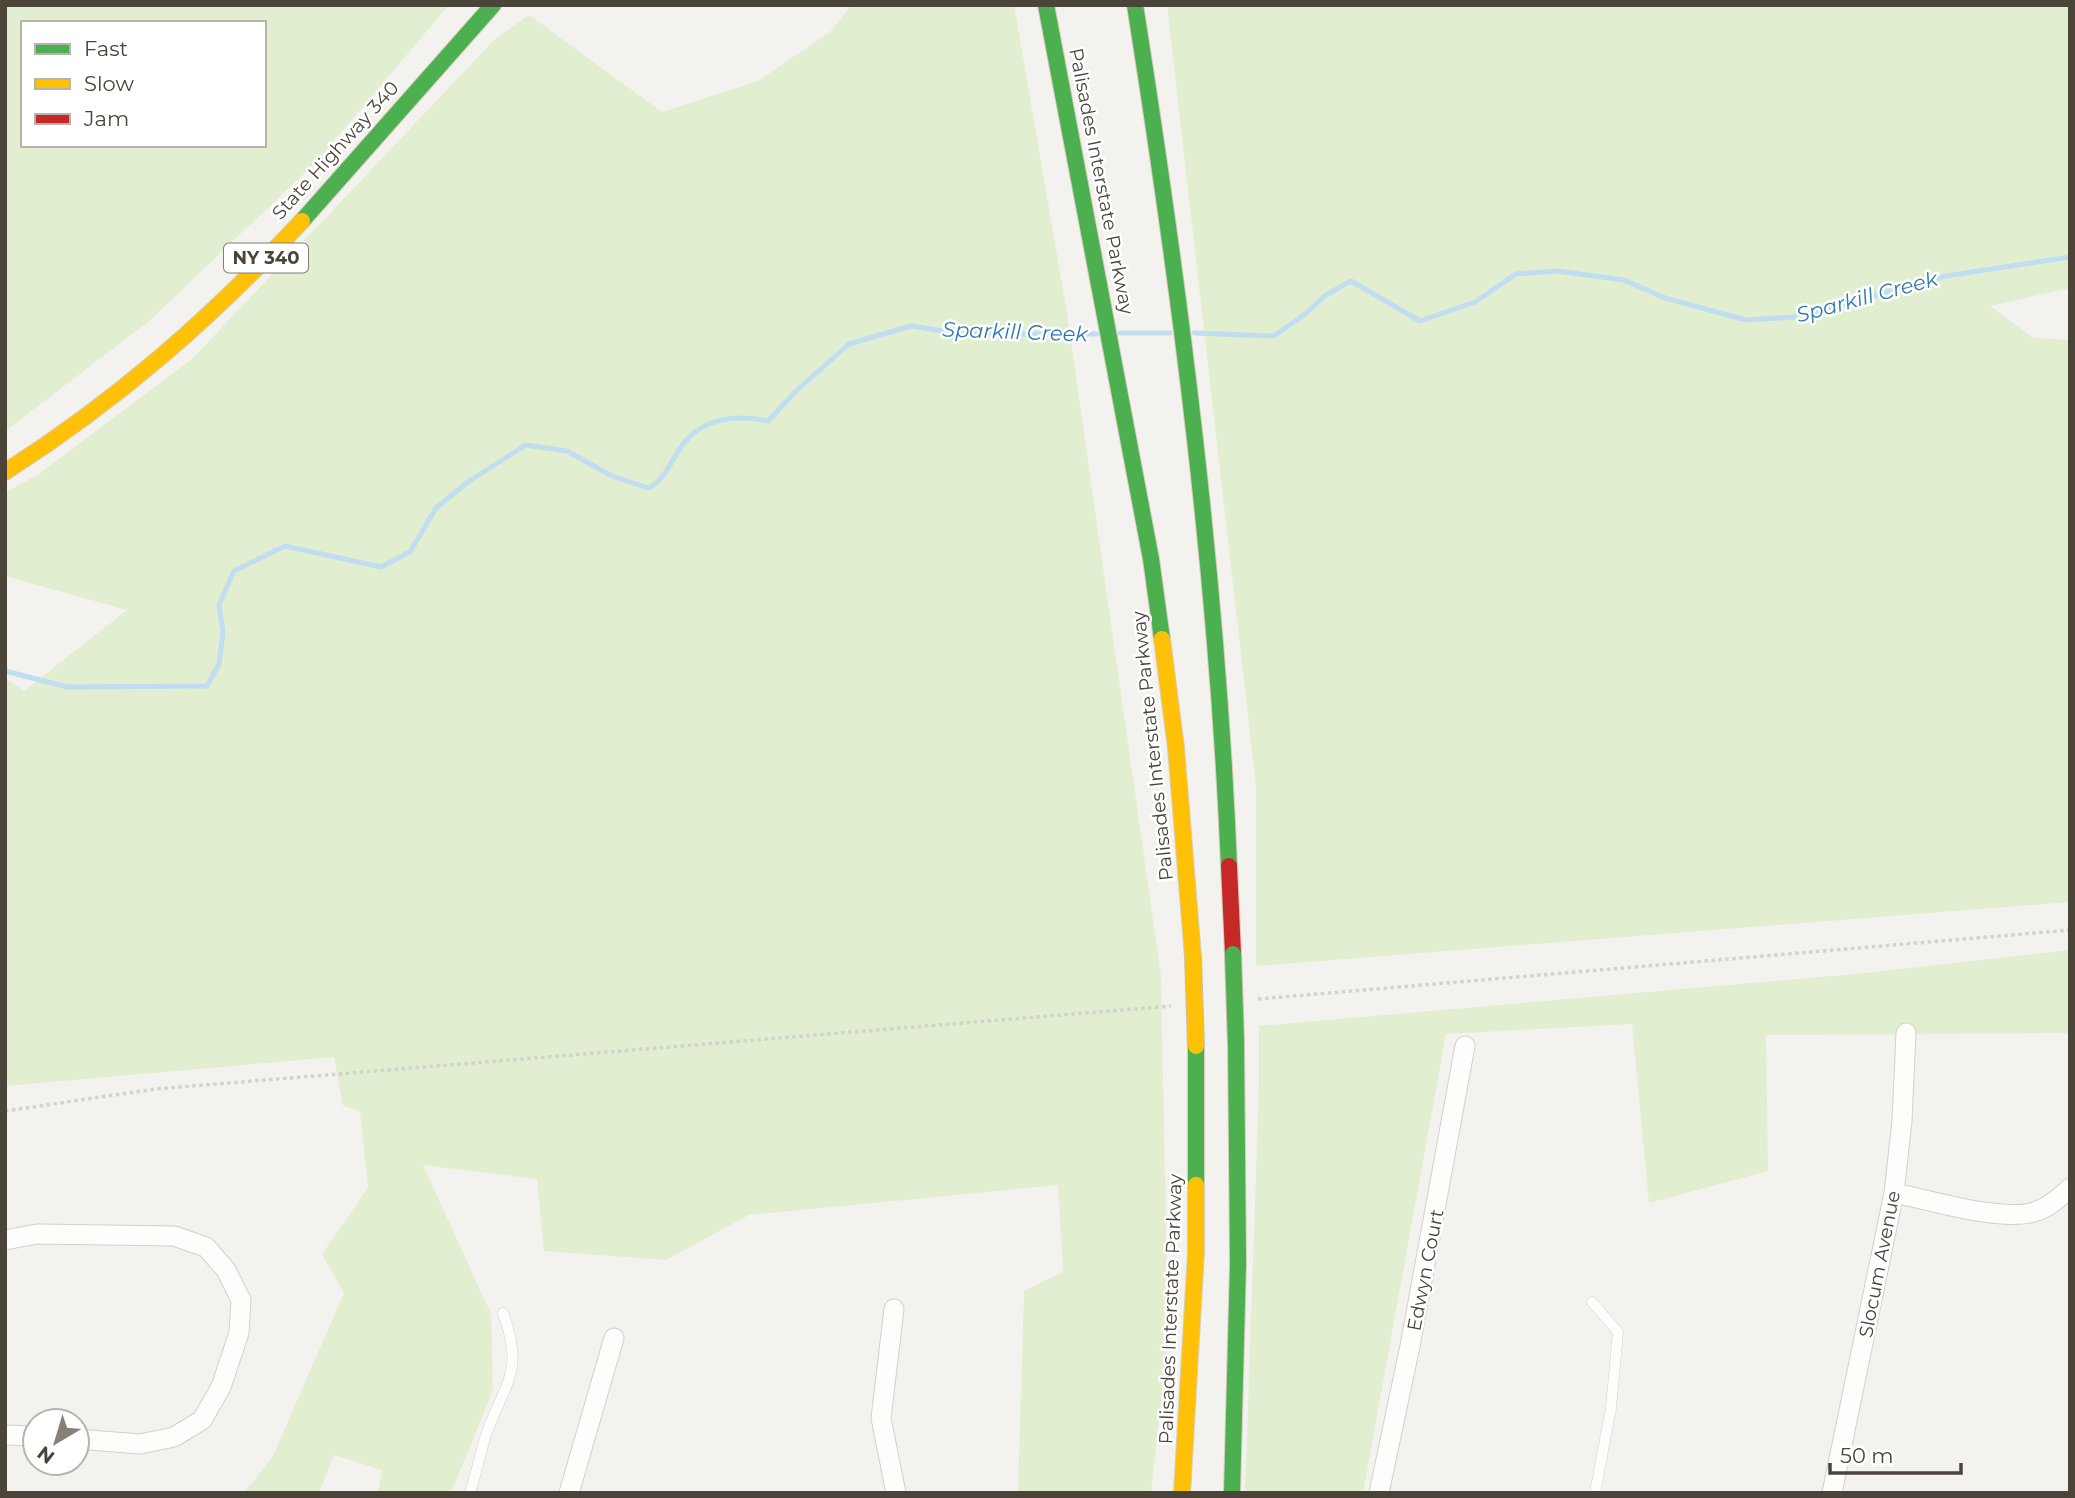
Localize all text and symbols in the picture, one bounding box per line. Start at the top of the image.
legend [21,21,266,147]
text: Fast [84,36,128,61]
street label: Palisades Interstate Parkway [1064,46,1139,317]
text: Slow [84,71,134,96]
street label: State Highway 340 [267,76,404,224]
text: Jam [83,106,129,131]
road number: NY 340 [224,244,308,272]
water label: Sparkill Creek [1793,265,1942,327]
water label: Sparkill Creek [942,316,1090,347]
street label: Palisades Interstate Parkway [1127,609,1178,882]
street label: Palisades Interstate Parkway [1154,1173,1187,1445]
street label: Slocum Avenue [1854,1189,1905,1339]
street label: Edwyn Court [1402,1207,1449,1333]
north arrow [21,1407,91,1477]
scale bar [1830,1432,1961,1476]
text: N [33,1441,59,1469]
text: 50 m [1840,1443,1894,1468]

